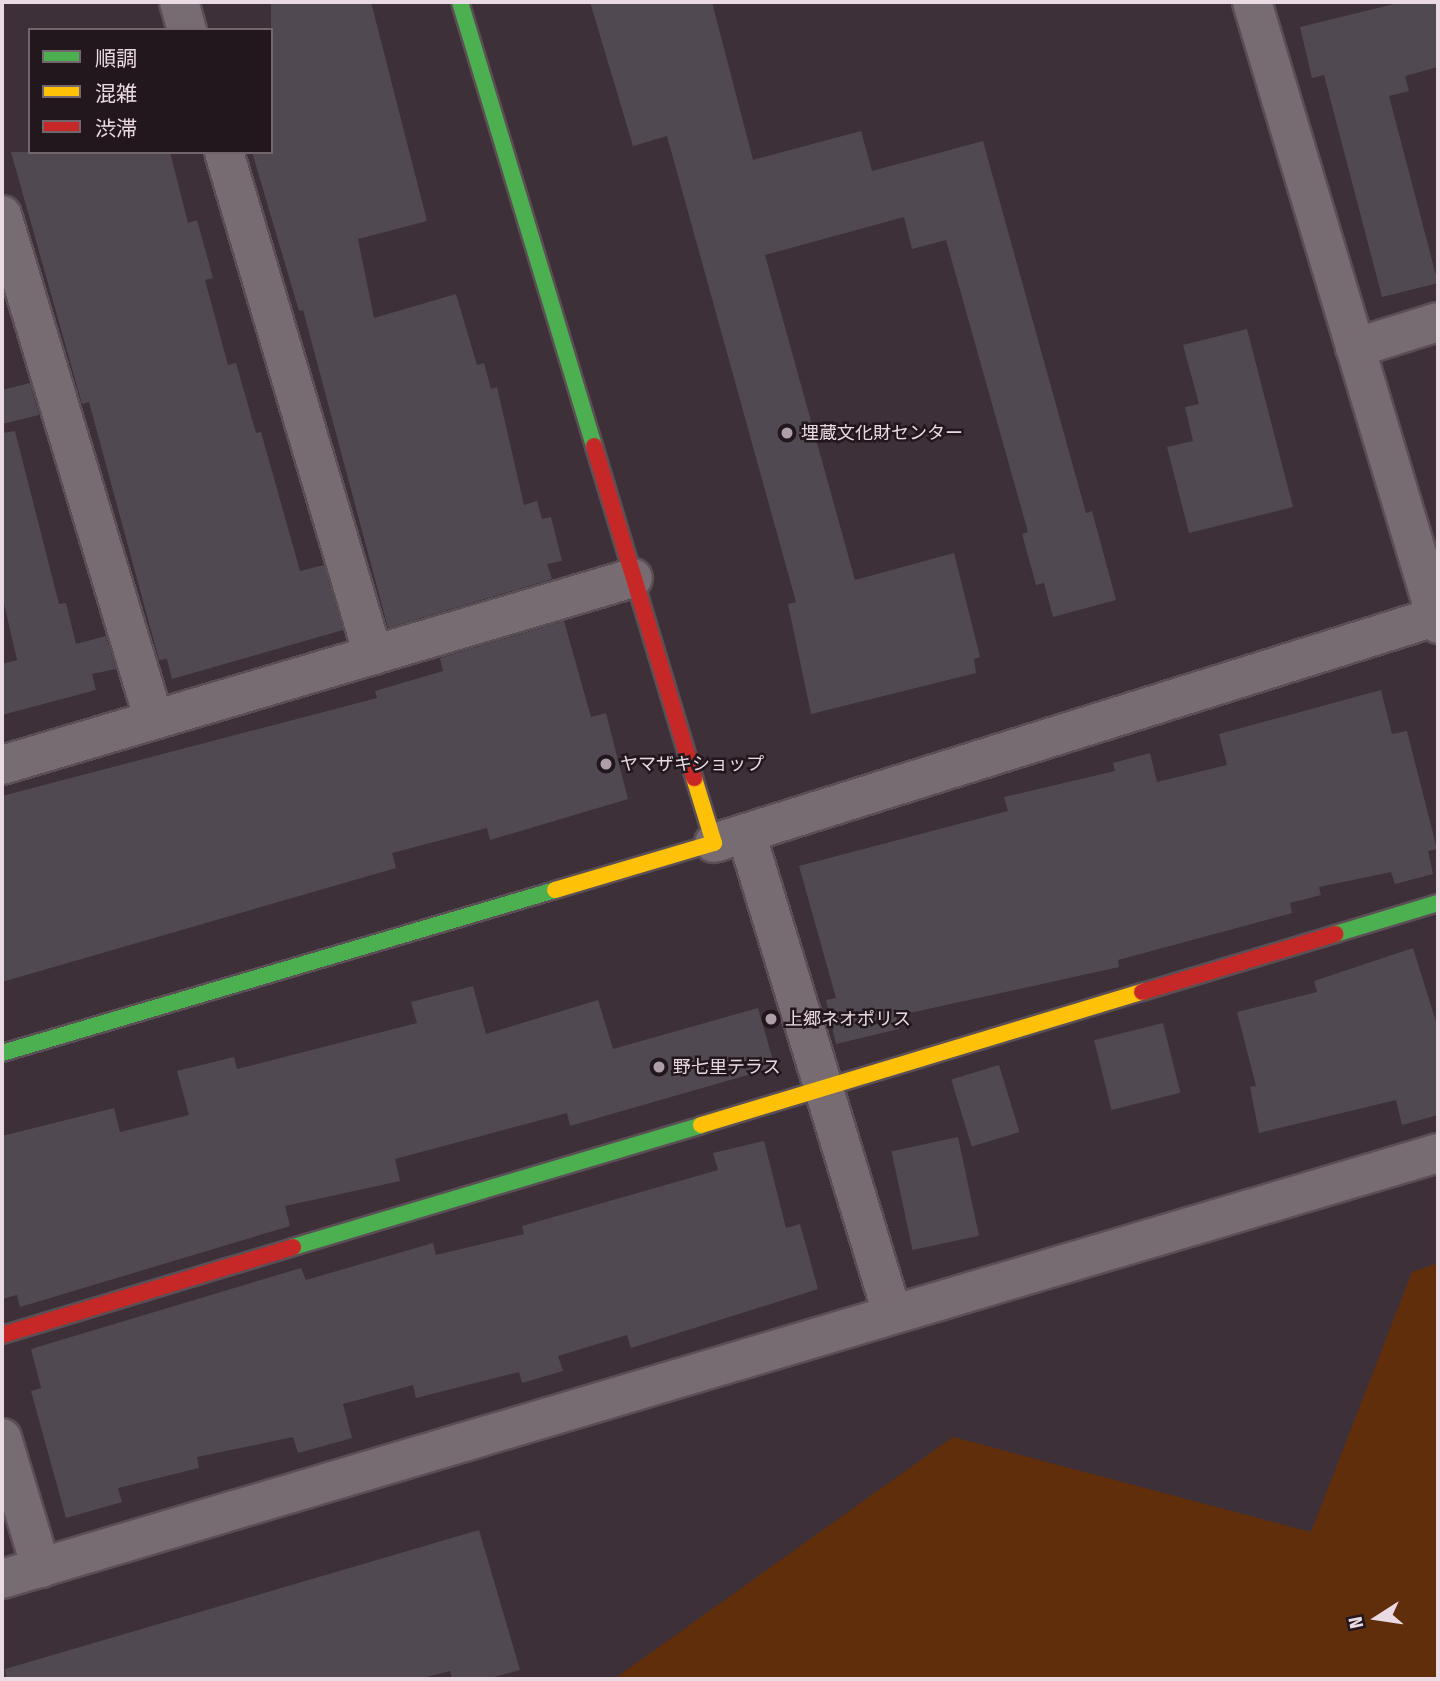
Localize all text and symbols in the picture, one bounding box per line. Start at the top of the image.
legend [28,28,273,154]
text: 順調 [95,46,137,72]
text: 混雑 [95,81,137,107]
text: 渋滞 [95,116,137,142]
place label: 埋蔵文化財センター [801,422,963,444]
marker: 埋蔵文化財センター [779,425,795,441]
place label: ヤマザキショップ [620,753,764,775]
marker: ヤマザキショップ [598,756,614,772]
place label: 上郷ネオポリス [785,1008,911,1030]
marker: 上郷ネオポリス [763,1011,779,1027]
place label: 野七里テラス [673,1056,781,1078]
marker: 野七里テラス [651,1059,667,1075]
north arrow [1342,1583,1412,1653]
text: N [1344,1615,1368,1630]

